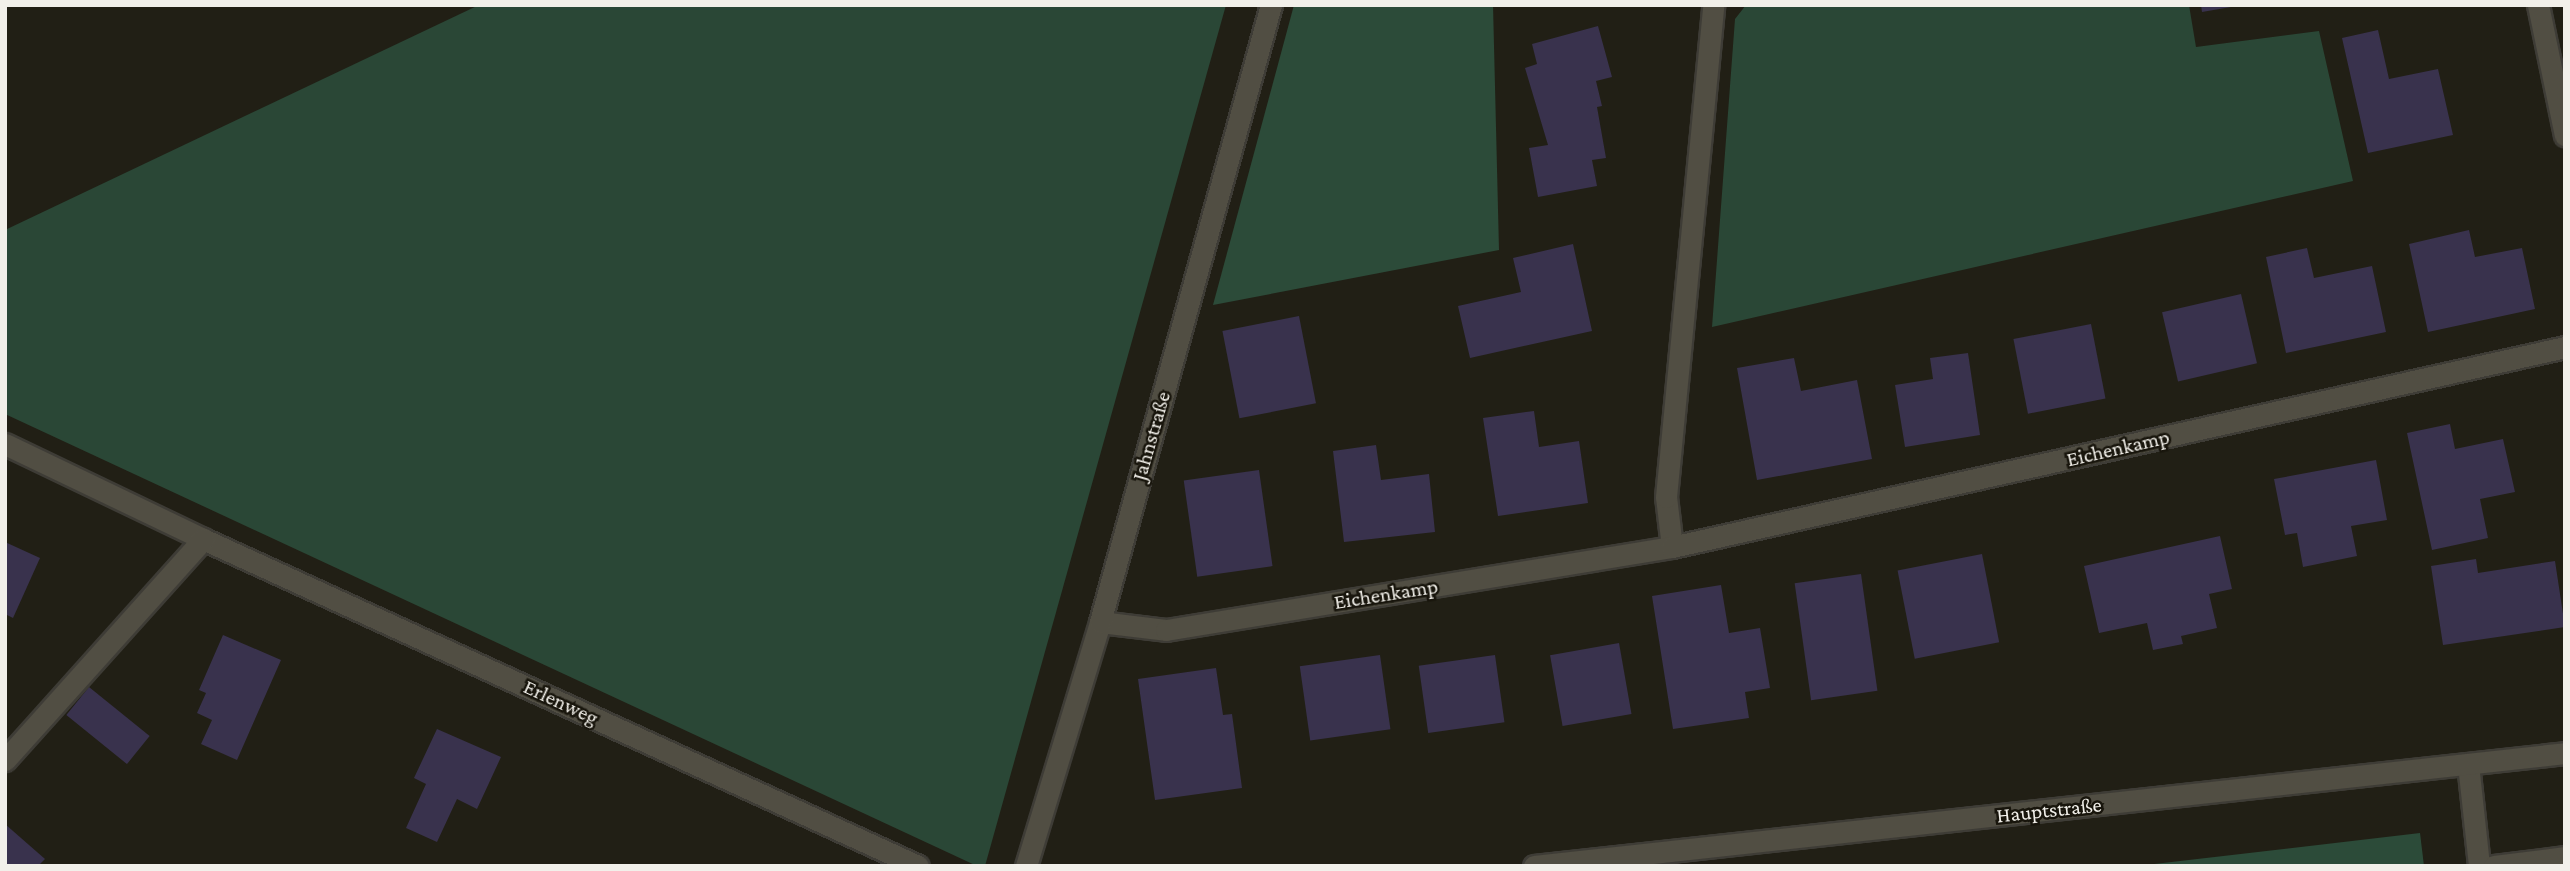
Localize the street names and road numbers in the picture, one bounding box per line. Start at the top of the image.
street label: Jahnstraße [1126,389,1176,483]
street label: Eichenkamp [2064,424,2172,472]
street label: Eichenkamp [1332,573,1440,615]
street label: Erlenweg [520,674,602,730]
street label: Hauptstraße [1995,792,2103,828]

